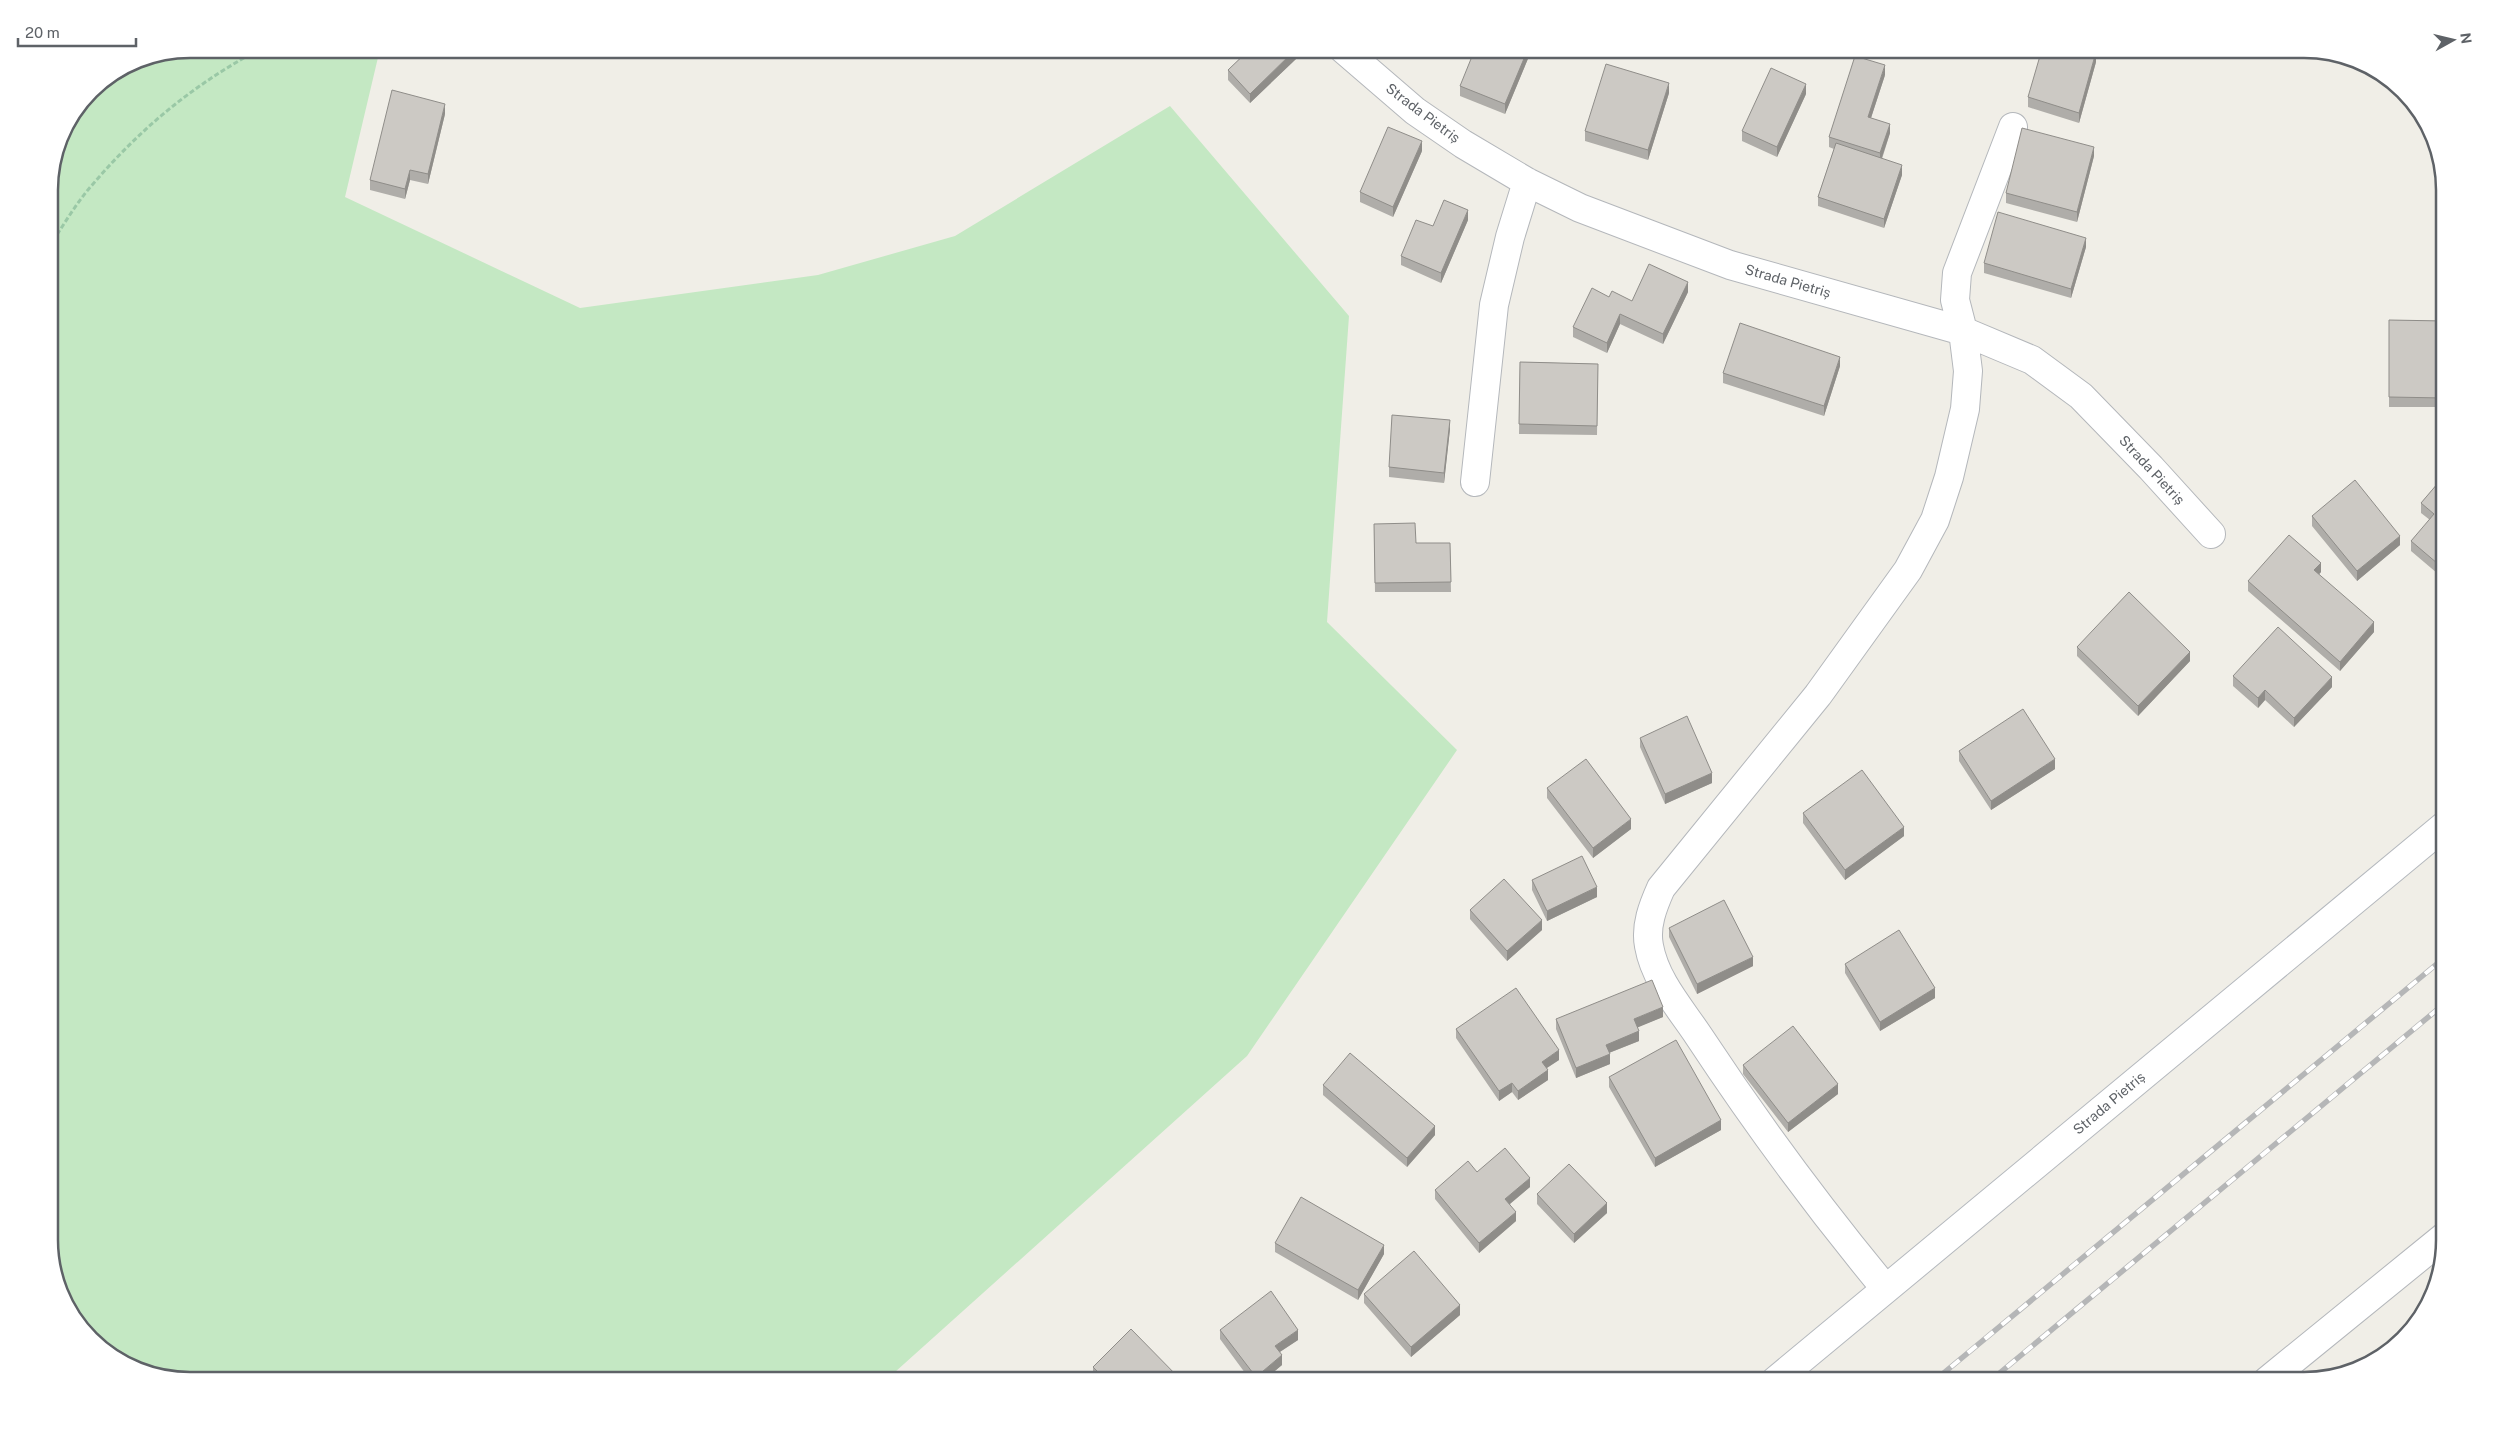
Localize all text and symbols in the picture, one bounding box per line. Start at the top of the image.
scale bar [18,15,135,47]
north arrow [2428,15,2478,65]
text: 20 m [25,24,60,41]
text: N [2457,32,2475,45]
street label: Strada Pietriș [1383,80,1463,146]
street label: Strada Pietriș [1743,261,1833,301]
street label: Strada Pietriș [2116,432,2188,508]
street label: Strada Pietriș [2070,1068,2148,1138]

